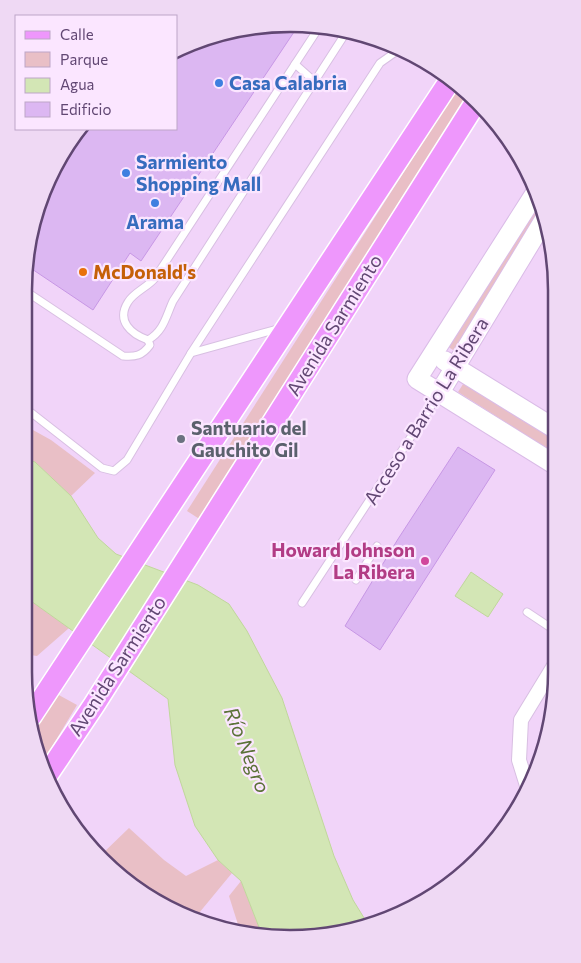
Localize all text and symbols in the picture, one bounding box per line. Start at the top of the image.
legend [15,15,178,130]
text: Calle [60,25,94,43]
text: Parque [60,50,108,68]
place label: Casa Calabria [229,71,347,94]
text: Agua [60,75,94,93]
marker: Casa Calabria [213,77,225,89]
text: Edificio [60,100,111,118]
place label: Sarmiento Shopping Mall [136,150,261,195]
marker: Sarmiento Shopping Mall [120,167,132,179]
marker: Arama [149,197,161,209]
place label: Arama [126,210,184,233]
street label: Avenida Sarmiento [281,250,386,400]
place label: McDonald's [93,260,196,283]
marker: McDonald's [77,266,89,278]
street label: Acceso a Barrio La Ribera [358,313,493,509]
place label: Santuario del Gauchito Gil [191,416,307,461]
marker: Santuario del Gauchito Gil [175,433,187,445]
place label: Howard Johnson La Ribera [271,538,415,583]
marker: Howard Johnson La Ribera [419,555,431,567]
street label: Avenida Sarmiento [63,591,170,740]
water label: Río Negro [220,703,276,796]

